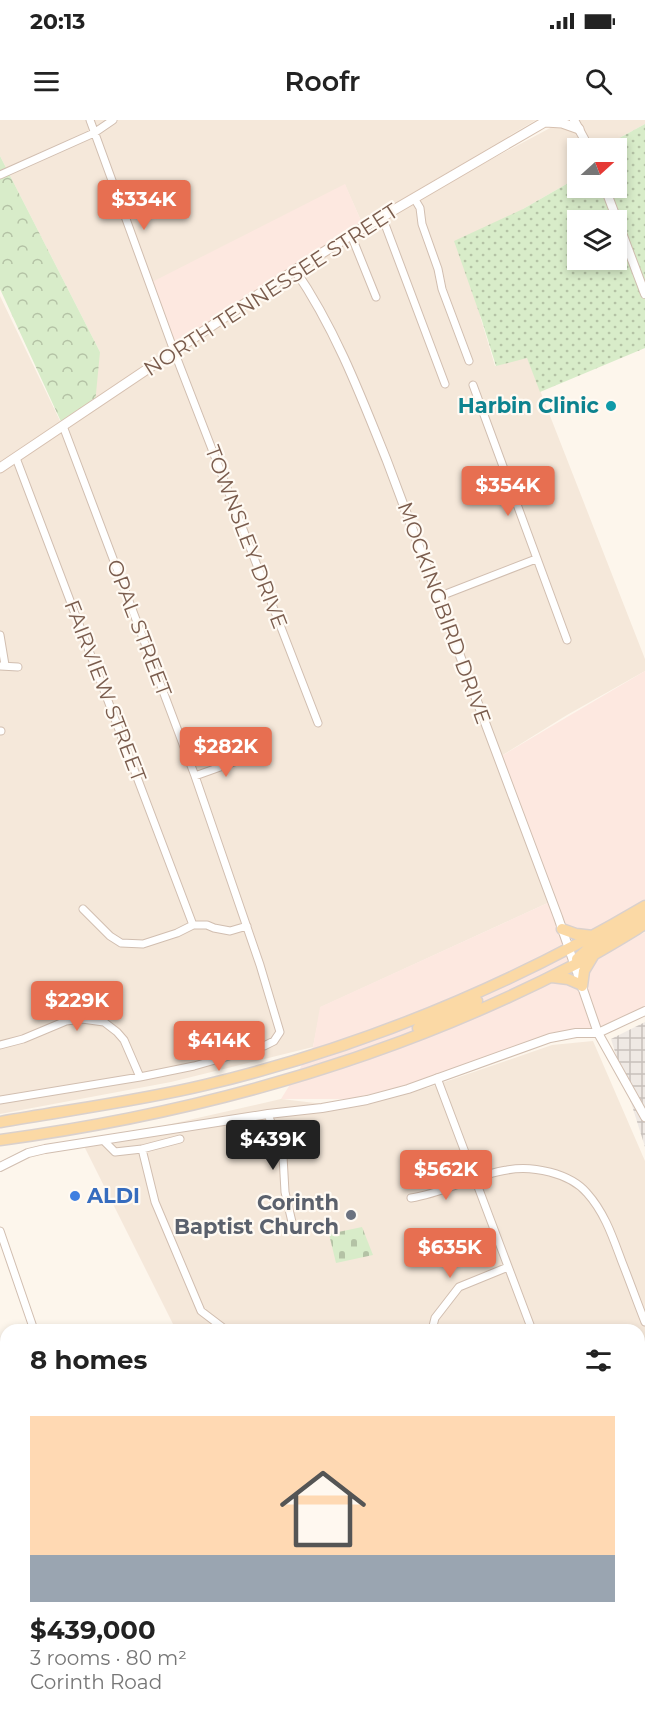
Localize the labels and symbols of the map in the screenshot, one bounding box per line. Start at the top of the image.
north arrow [567,138,627,198]
pin: $334K [102,180,186,231]
street label: NORTH TENNESSEE STREET [139,198,403,381]
place label: Harbin Clinic [458,393,600,418]
marker: Harbin Clinic [604,399,618,413]
street label: TOWNSLEY DRIVE [200,442,293,632]
pin: $354K [466,466,550,517]
street label: MOCKINGBIRD DRIVE [393,498,496,727]
street label: OPAL STREET [102,556,177,700]
street label: FAIRVIEW STREET [59,596,152,785]
pin: $282K [184,727,268,778]
pin: $229K [35,981,119,1032]
pin: $414K [177,1021,261,1072]
pin: $439K [231,1120,315,1171]
pin: $562K [404,1150,488,1201]
place label: ALDI [86,1183,140,1208]
marker: ALDI [68,1189,82,1203]
place label: Corinth Baptist Church [174,1190,339,1239]
marker: Corinth Baptist Church [344,1208,358,1222]
pin: $635K [408,1228,492,1279]

